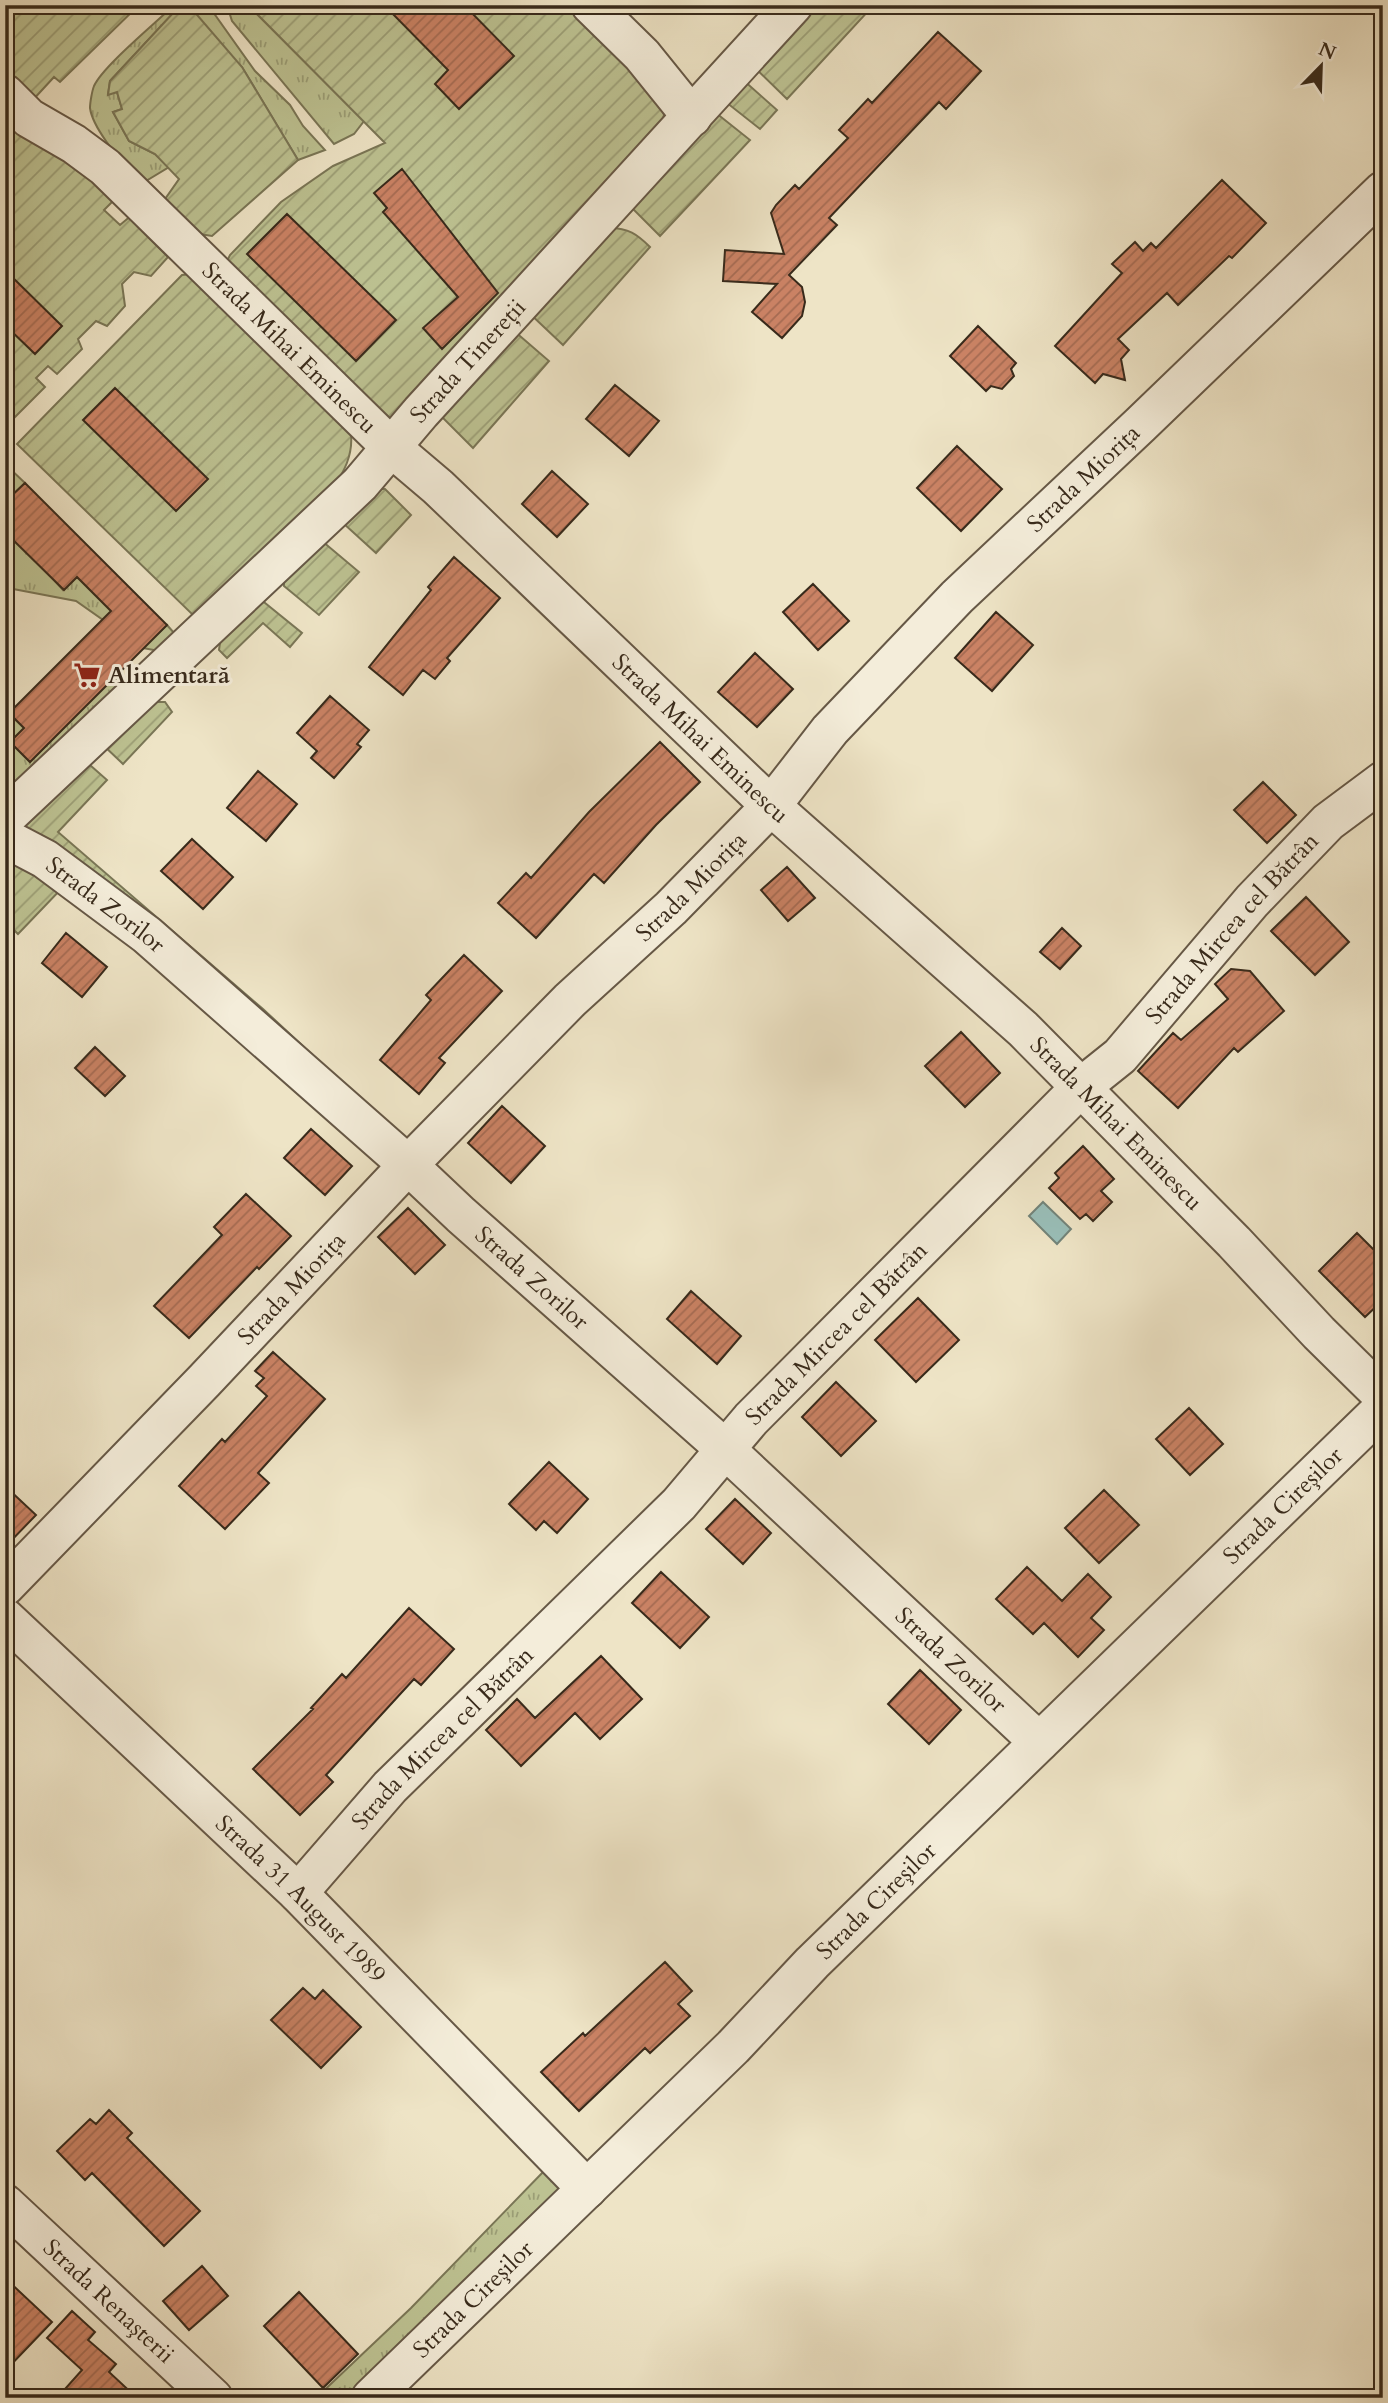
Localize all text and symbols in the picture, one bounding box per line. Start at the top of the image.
north arrow [1286,32,1356,102]
text: N [1315,36,1340,67]
street label: Strada Mihai Eminescu [195,255,385,441]
street label: Strada Tinereţii [402,291,533,430]
street label: Strada Mioriţa [1020,416,1148,540]
street label: Strada Mihai Eminescu [605,646,796,831]
place label: Alimentară [108,659,230,692]
supermarket icon: Alimentară [72,660,102,690]
street label: Strada Mioriţa [628,824,754,949]
street label: Strada Mircea cel Bătrân [1138,825,1326,1031]
street label: Strada Zorilor [39,849,173,960]
street label: Strada Mihai Eminescu [1023,1029,1210,1218]
street label: Strada Zorilor [468,1219,596,1337]
street label: Strada Mioriţa [230,1224,353,1352]
street label: Strada Mircea cel Bătrân [738,1234,935,1432]
street label: Strada Cireşilor [1215,1439,1350,1572]
street label: Strada Zorilor [888,1599,1014,1720]
street label: Strada Mircea cel Bătrân [344,1639,541,1837]
street label: Strada 31 August 1989 [208,1807,394,1990]
street label: Strada Cireşilor [809,1834,944,1967]
street label: Strada Renaşterii [36,2231,182,2371]
street label: Strada Cireşilor [406,2233,541,2365]

